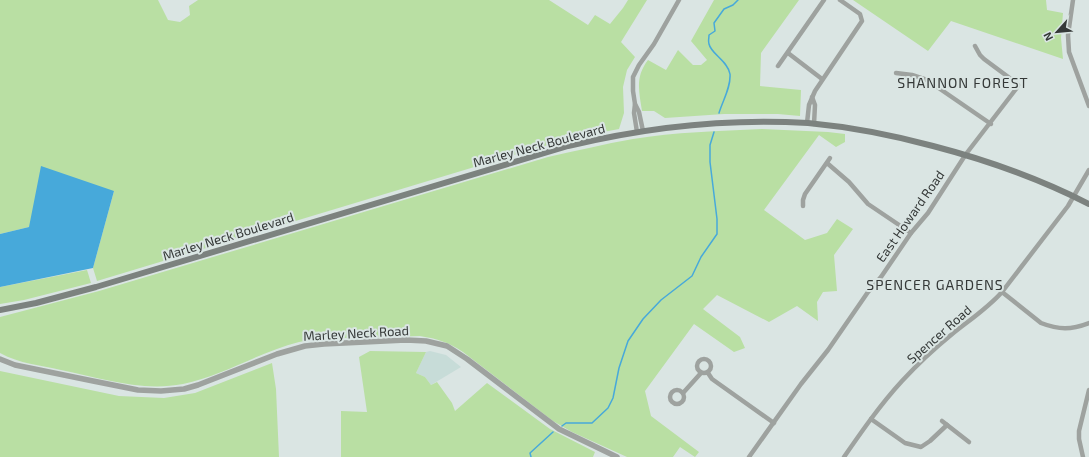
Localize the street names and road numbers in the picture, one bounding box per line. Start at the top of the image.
street label: Marley Neck Boulevard [471,120,607,170]
street label: East Howard Road [872,167,948,265]
street label: Marley Neck Boulevard [161,208,295,264]
street label: Spencer Road [903,302,975,366]
street label: Marley Neck Road [303,322,409,344]

